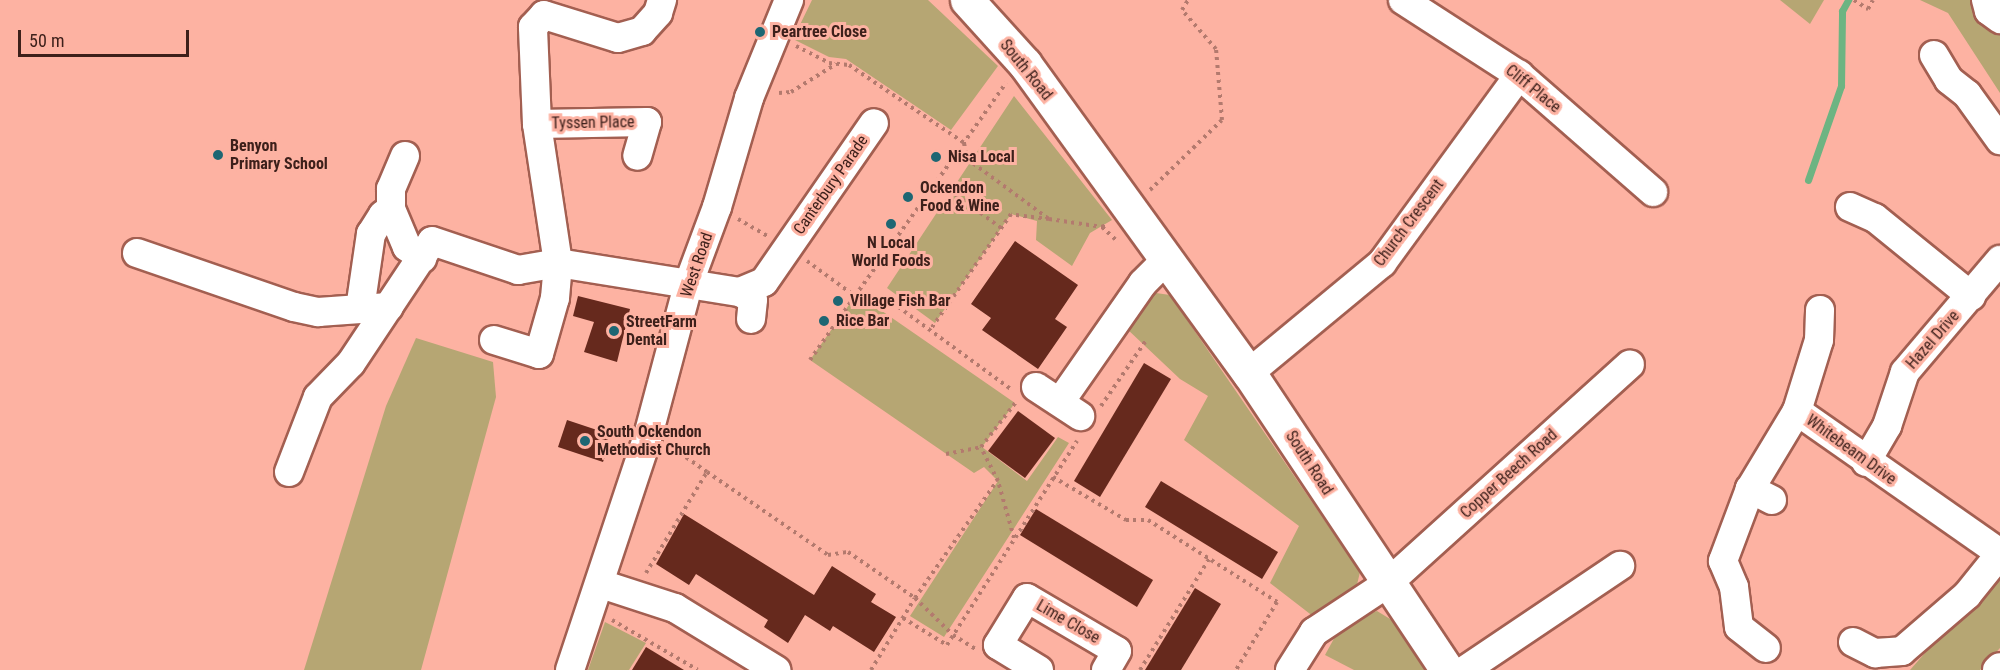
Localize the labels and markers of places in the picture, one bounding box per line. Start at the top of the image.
place label: Peartree Close [772,22,867,42]
marker: Peartree Close [753,25,767,39]
place label: Benyon Primary School [230,136,328,174]
place label: Nisa Local [948,147,1015,167]
marker: Benyon Primary School [211,148,225,162]
marker: Nisa Local [929,150,943,164]
place label: Ockendon Food & Wine [920,178,999,216]
marker: Ockendon Food & Wine [901,190,915,204]
marker: N Local World Foods [884,217,898,231]
place label: N Local World Foods [851,233,931,271]
place label: Village Fish Bar [850,291,951,311]
marker: Village Fish Bar [831,294,845,308]
place label: Rice Bar [836,311,889,331]
place label: StreetFarm Dental [626,312,697,350]
marker: Rice Bar [817,314,831,328]
marker: StreetFarm Dental [607,324,621,338]
place label: South Ockendon Methodist Church [597,422,711,460]
marker: South Ockendon Methodist Church [578,434,592,448]

